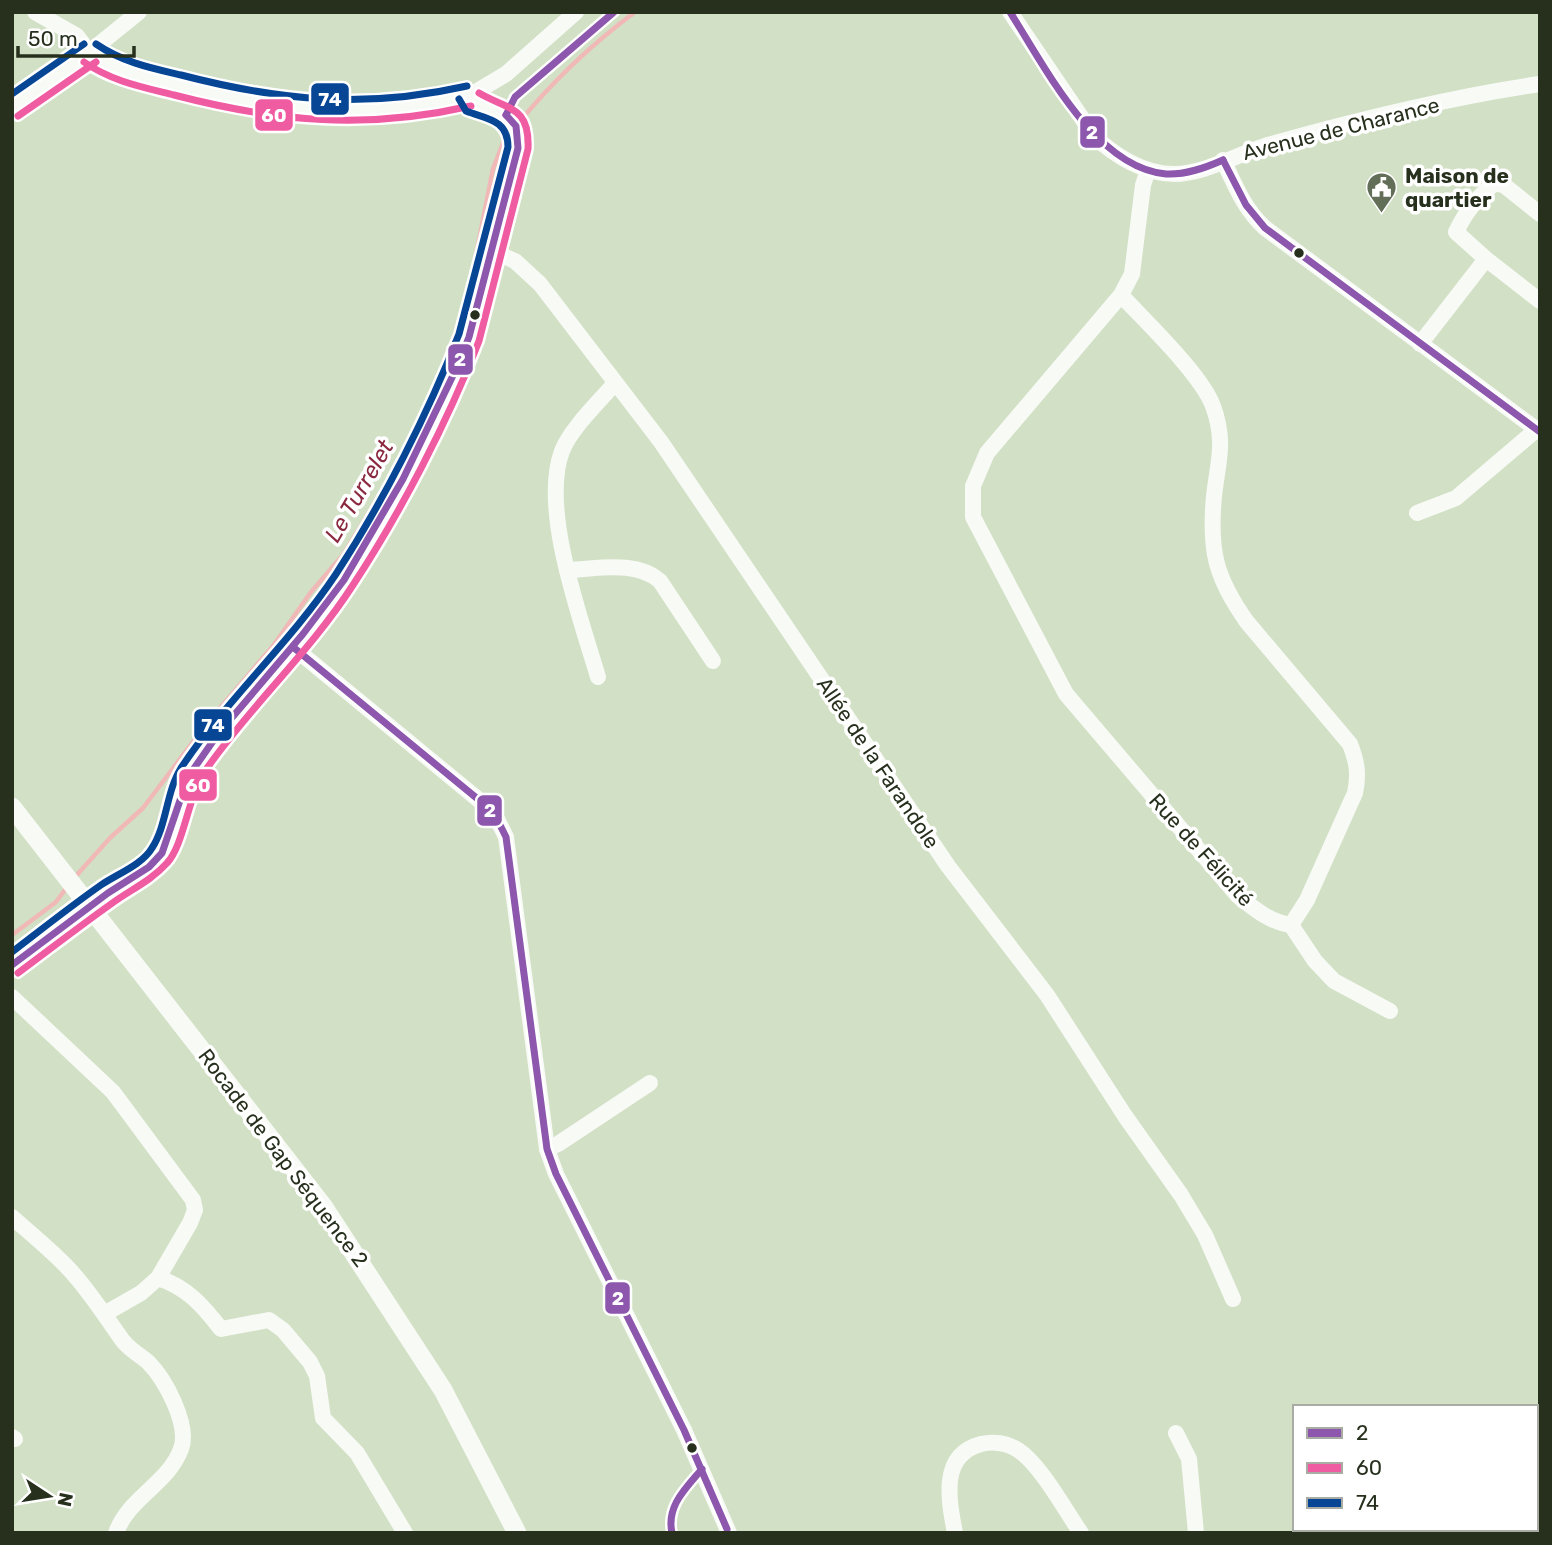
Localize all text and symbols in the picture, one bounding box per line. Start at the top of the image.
scale bar [18,14,133,58]
text: 50 m [28,26,78,51]
line badge: 74 [310,82,350,116]
text: 74 [318,88,342,111]
street label: Avenue de Charance [1240,92,1442,165]
line badge: 60 [254,98,294,132]
text: 60 [261,104,287,127]
line badge: 2 [1079,115,1106,149]
text: 2 [1086,121,1098,144]
place label: Maison de quartier [1405,163,1509,212]
public building icon: Maison de quartier [1365,171,1399,215]
unlabelled marker [1292,246,1306,260]
unlabelled marker [468,308,482,322]
line badge: 2 [447,343,474,376]
text: 2 [454,348,466,371]
water label: Le Turrelet [319,434,400,547]
street label: Allée de la Farandole [812,672,945,853]
line badge: 74 [193,708,233,742]
text: 74 [201,714,225,737]
line badge: 60 [178,768,218,802]
text: 60 [185,774,211,797]
street label: Rue de Félicité [1144,788,1259,911]
line badge: 2 [476,794,503,827]
text: 2 [484,799,496,822]
street label: Rocade de Gap Séquence 2 [193,1044,374,1272]
line badge: 2 [604,1281,631,1315]
text: 2 [612,1287,624,1310]
legend [1293,1405,1538,1531]
text: 2 [1356,1420,1368,1445]
unlabelled marker [685,1441,699,1455]
text: 60 [1356,1455,1382,1480]
north arrow [14,1461,84,1531]
text: N [52,1490,78,1509]
text: 74 [1356,1490,1379,1515]

